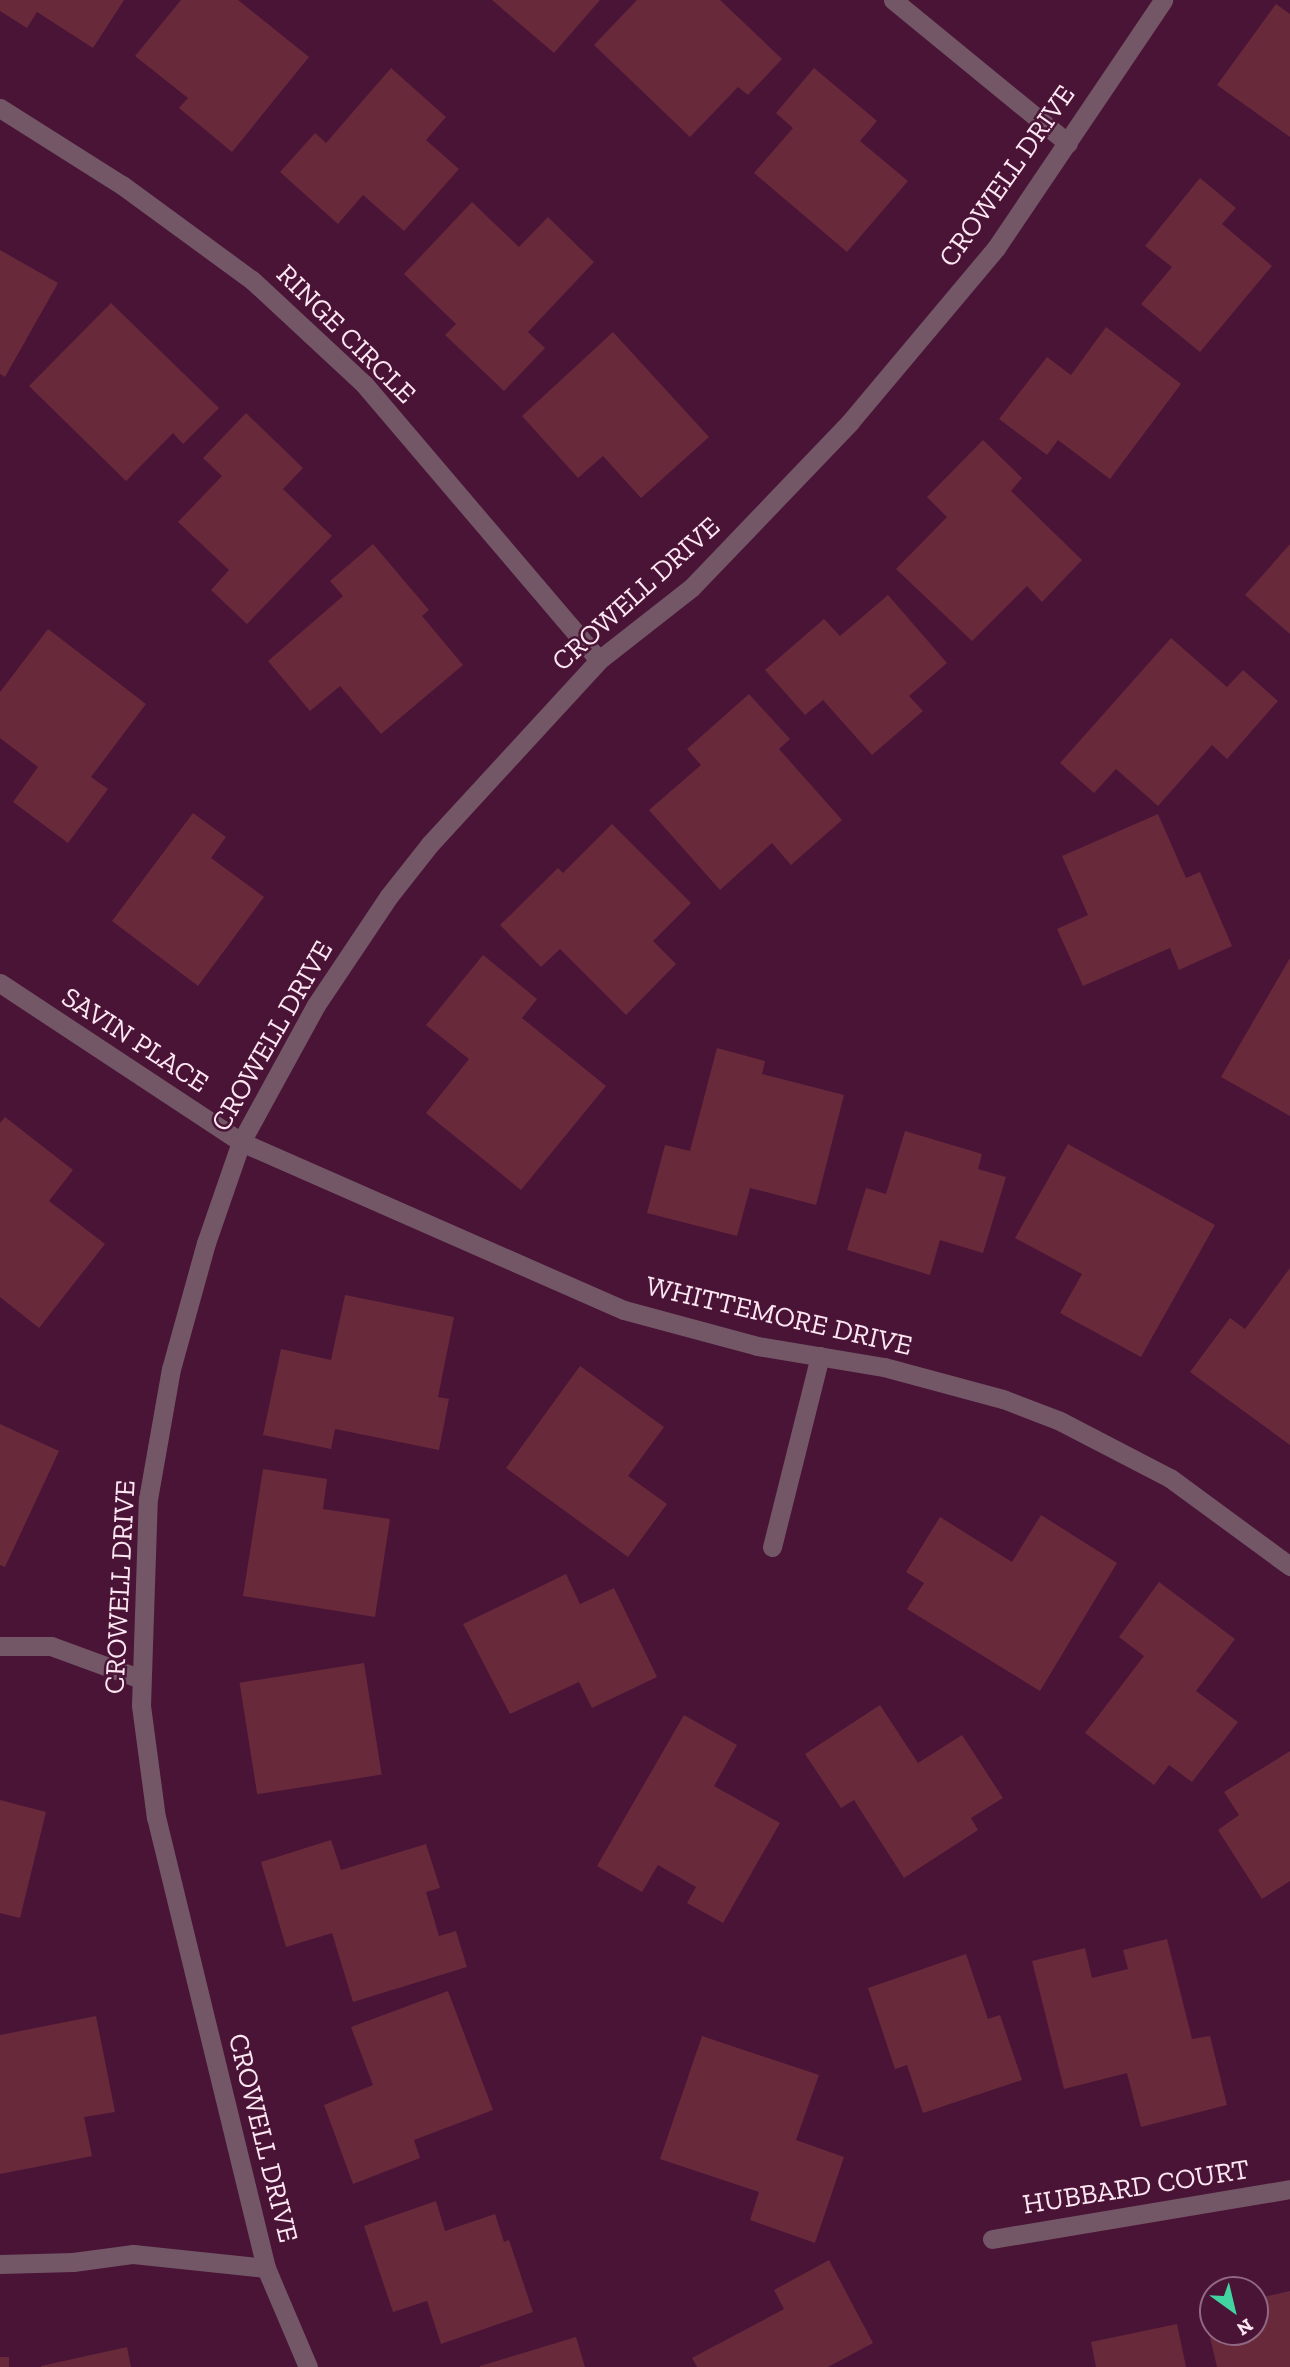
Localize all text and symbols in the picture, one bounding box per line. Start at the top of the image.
street label: CROWELL DRIVE [932,78,1082,274]
street label: RINGE CIRCLE [269,257,423,411]
street label: CROWELL DRIVE [545,510,727,678]
street label: CROWELL DRIVE [204,935,340,1137]
street label: SAVIN PLACE [55,980,215,1100]
street label: WHITTEMORE DRIVE [643,1269,915,1363]
street label: CROWELL DRIVE [98,1479,142,1695]
street label: CROWELL DRIVE [221,2030,305,2246]
street label: HUBBARD COURT [1020,2153,1252,2221]
north arrow [1199,2276,1269,2346]
text: N [1232,2314,1257,2341]

